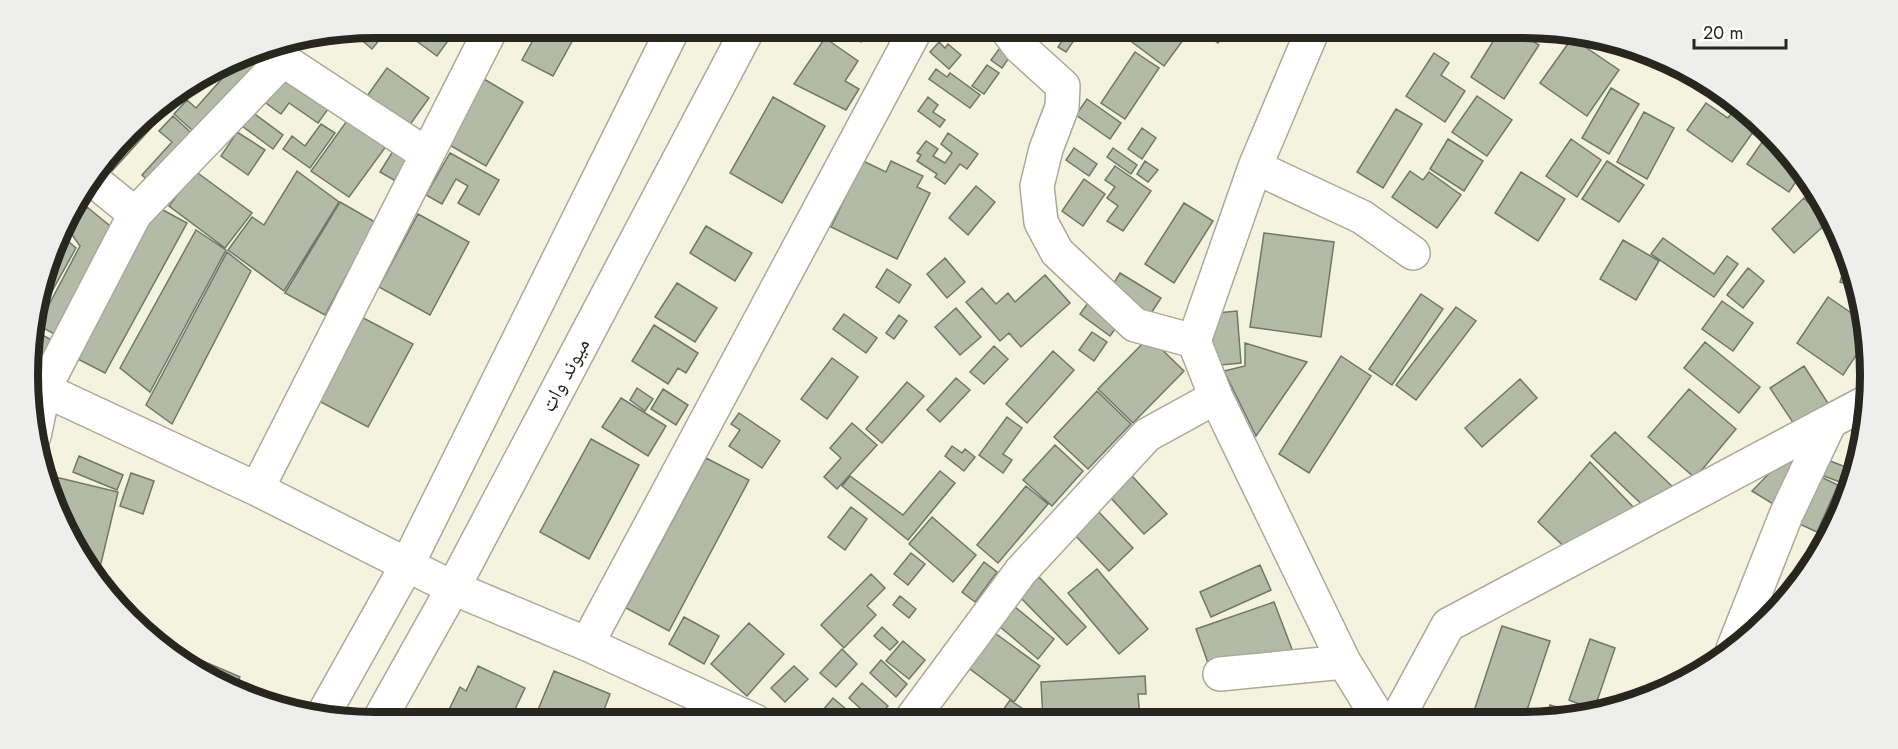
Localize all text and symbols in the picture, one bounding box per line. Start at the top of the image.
scale bar [1694,12,1786,50]
text: 20 m [1703,20,1743,46]
street label: میوند واټ [533,333,597,417]

